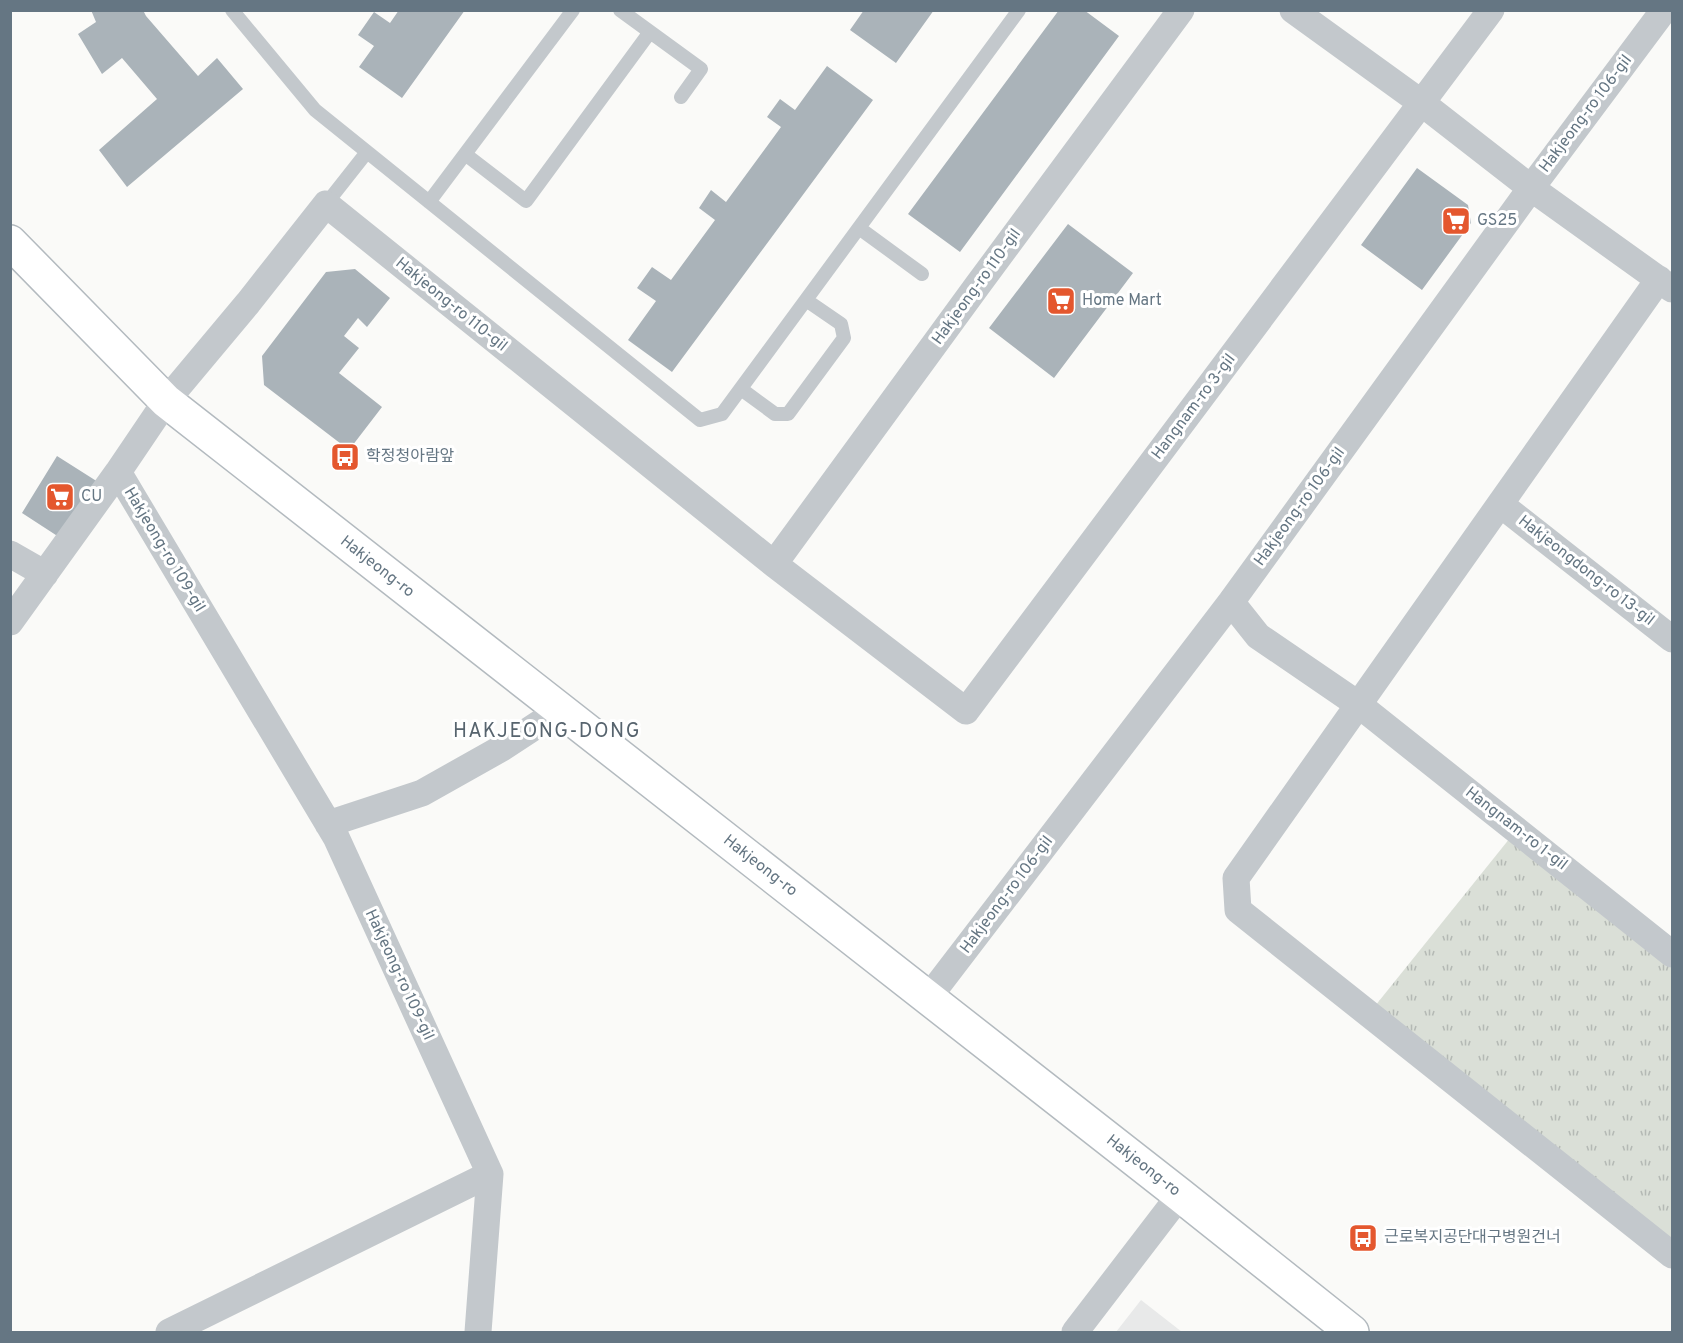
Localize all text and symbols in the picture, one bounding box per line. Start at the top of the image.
street label: Hakjeong-ro 106-gil [1535,51,1637,177]
supermarket icon: GS25 [1440,205,1472,237]
place label: GS25 [1477,211,1517,231]
street label: Hakjeong-ro 110-gil [928,225,1026,349]
street label: Hakjeong-ro 110-gil [391,254,511,356]
supermarket icon: Home Mart [1045,285,1077,317]
place label: Home Mart [1082,291,1162,311]
street label: Hangnam-ro 3-gil [1148,350,1240,464]
bus stop icon: 학정청아람앞 [329,441,361,473]
street label: Hakjeong-ro 106-gil [1250,444,1350,570]
place label: 학정청아람앞 [366,447,455,467]
supermarket icon: CU [44,481,76,513]
street label: Hakjeong-ro 109-gil [119,484,209,616]
place label: CU [81,487,102,507]
street label: Hakjeongdong-ro 13-gil [1514,511,1658,631]
street label: Hakjeong-ro [336,532,418,602]
district label: HAKJEONG-DONG [453,719,641,745]
street label: Hangnam-ro 1-gil [1461,783,1571,875]
street label: Hakjeong-ro [719,831,801,901]
street label: Hakjeong-ro 106-gil [956,832,1058,958]
street label: Hakjeong-ro 109-gil [360,906,438,1044]
street label: Hakjeong-ro [1102,1131,1184,1201]
bus stop icon: 근로복지공단대구병원건너 [1347,1222,1379,1254]
place label: 근로복지공단대구병원건너 [1384,1228,1561,1248]

